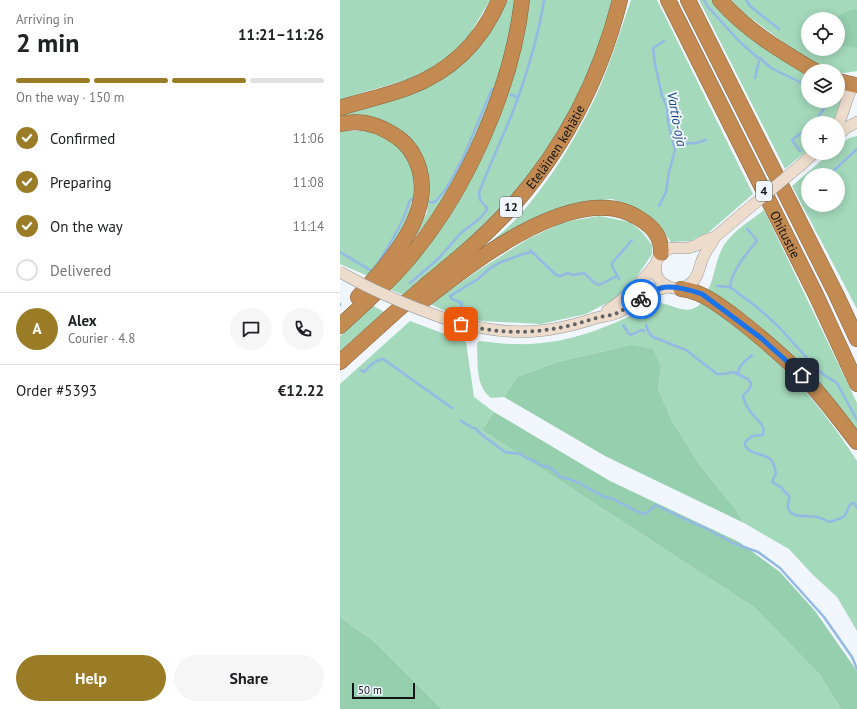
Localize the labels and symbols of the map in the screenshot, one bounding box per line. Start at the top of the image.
water label: Vartio-oja [663,90,691,148]
street label: Eteläinen kehätie [522,102,589,192]
road number: 4 [756,181,772,201]
road number: 12 [500,197,522,217]
street label: Ohitustie [766,208,804,261]
courier [621,279,661,319]
pin [444,307,478,341]
pin [785,358,819,392]
scale bar [352,681,415,700]

